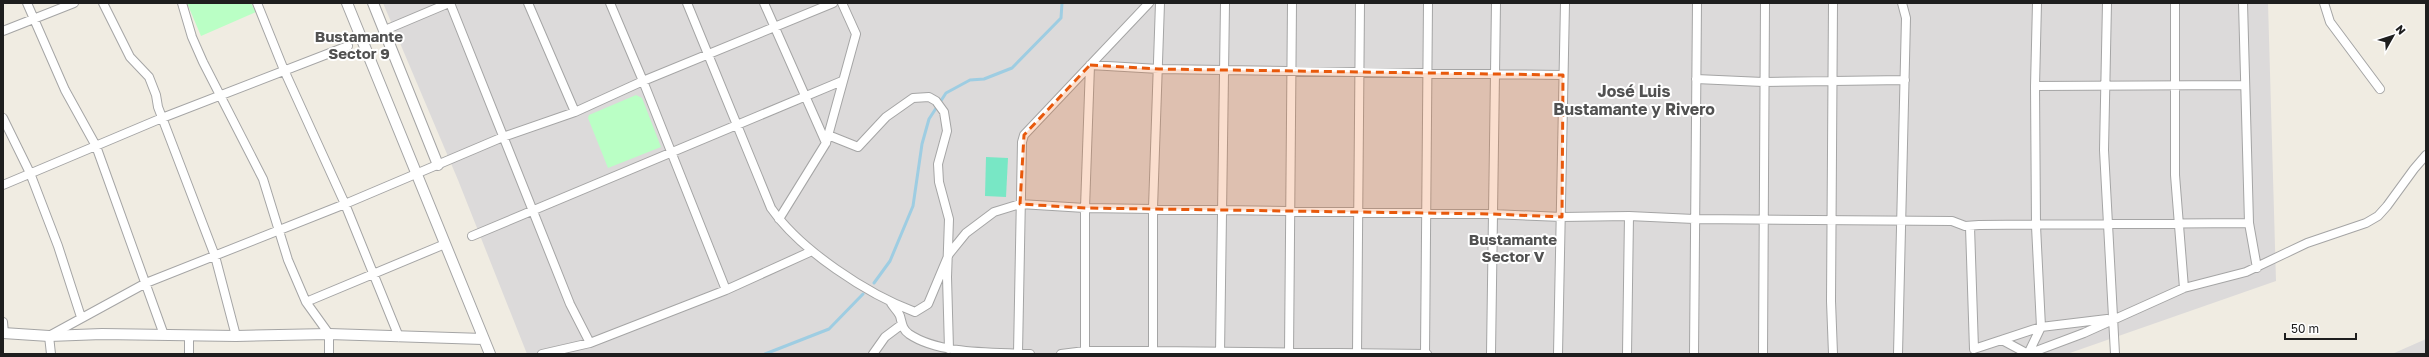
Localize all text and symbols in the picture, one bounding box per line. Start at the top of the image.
north arrow [2373,16,2413,56]
text: N [2393,22,2409,37]
district label: Bustamante Sector 9 [315,27,403,62]
district label: José Luis Bustamante y Rivero [1553,81,1715,119]
district label: Bustamante Sector V [1469,230,1557,265]
scale bar [2285,315,2356,341]
text: 50 m [2291,321,2319,336]

